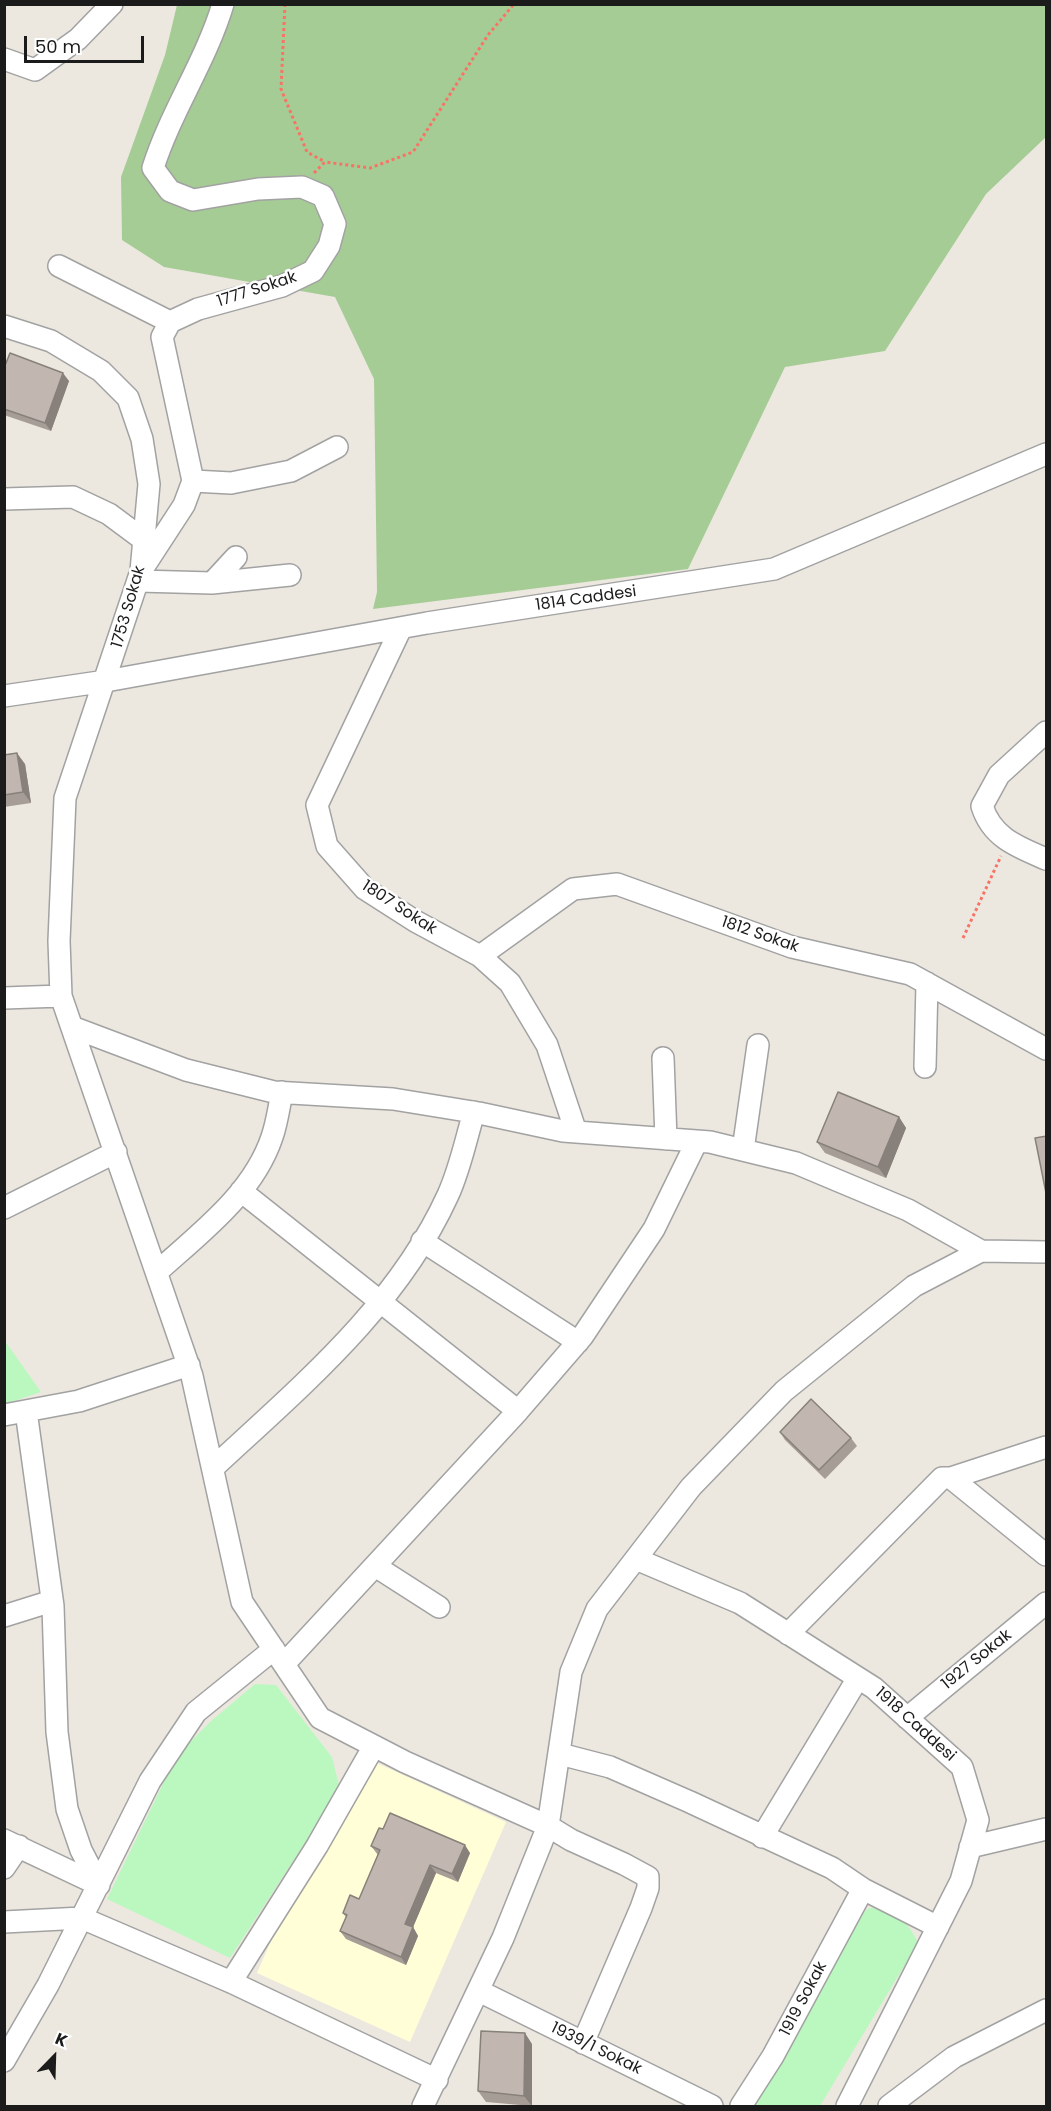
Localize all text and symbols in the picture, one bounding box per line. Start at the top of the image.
scale bar [27,24,147,62]
text: 50 m [35,34,81,59]
street label: 1777 Sokak [215,268,299,312]
street label: 1753 Sokak [108,564,150,650]
street label: 1814 Caddesi [534,582,638,616]
street label: 1807 Sokak [358,877,440,939]
street label: 1812 Sokak [719,913,801,957]
street label: 1927 Sokak [938,1626,1016,1694]
street label: 1918 Caddesi [871,1684,959,1766]
street label: 1919 Sokak [776,1958,832,2040]
street label: 1939/1 Sokak [547,2019,645,2079]
north arrow [24,2027,84,2087]
text: K [52,2027,71,2053]

